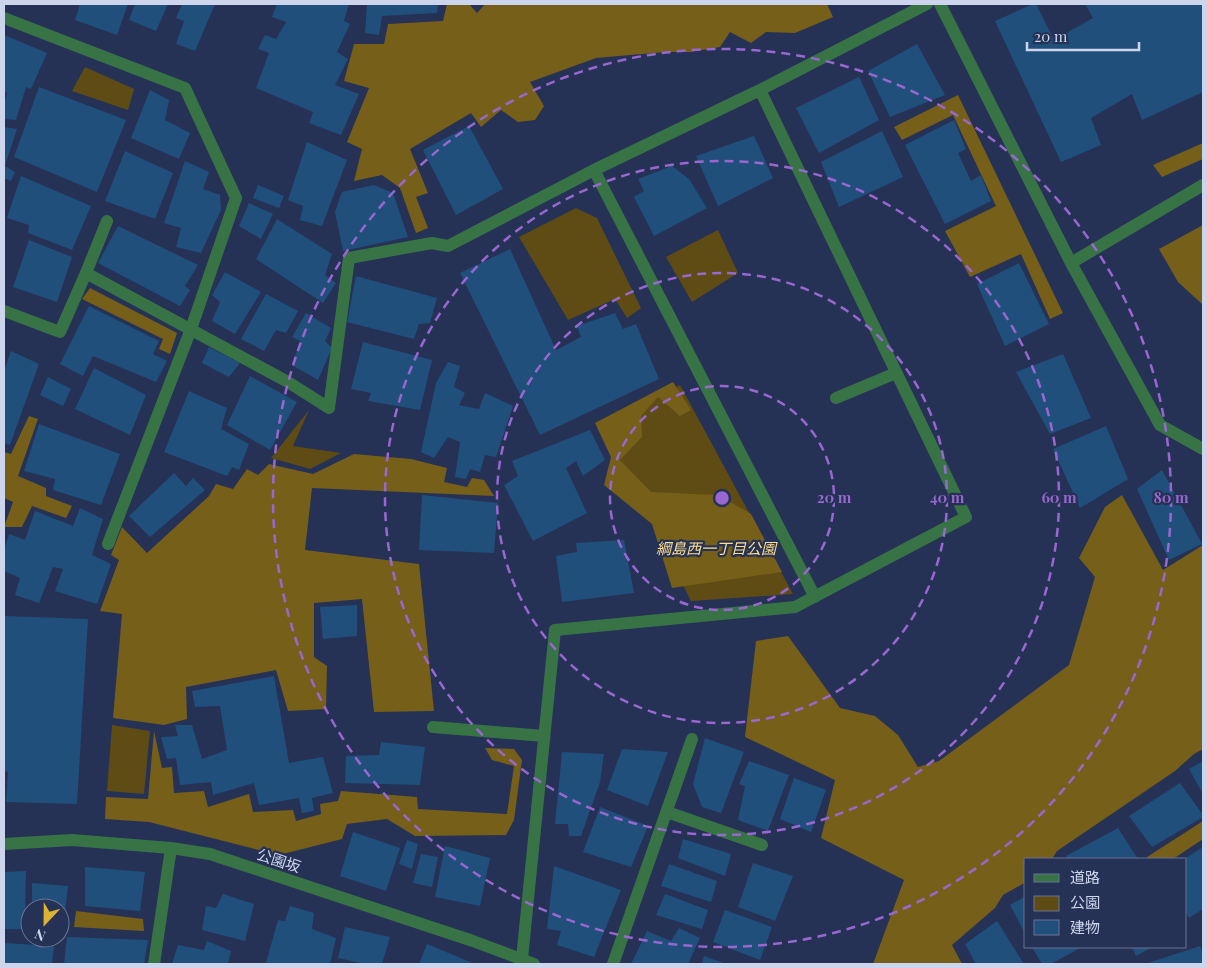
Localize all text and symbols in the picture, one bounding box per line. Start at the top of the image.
scale bar [1027,20,1140,52]
text: 20 m [1034,26,1068,46]
text: 20 m [817,487,852,507]
text: 40 m [930,487,965,507]
text: 60 m [1041,487,1077,507]
text: 80 m [1153,487,1189,507]
centre of rings [713,489,731,507]
park label: 綱島西一丁目公園 [656,538,778,558]
street label: 公園坂 [255,844,303,876]
legend [1024,858,1187,948]
text: 道路 [1070,867,1100,887]
text: 公園 [1070,892,1100,912]
north arrow [20,898,70,948]
text: 建物 [1070,917,1100,937]
text: N [32,925,48,946]

